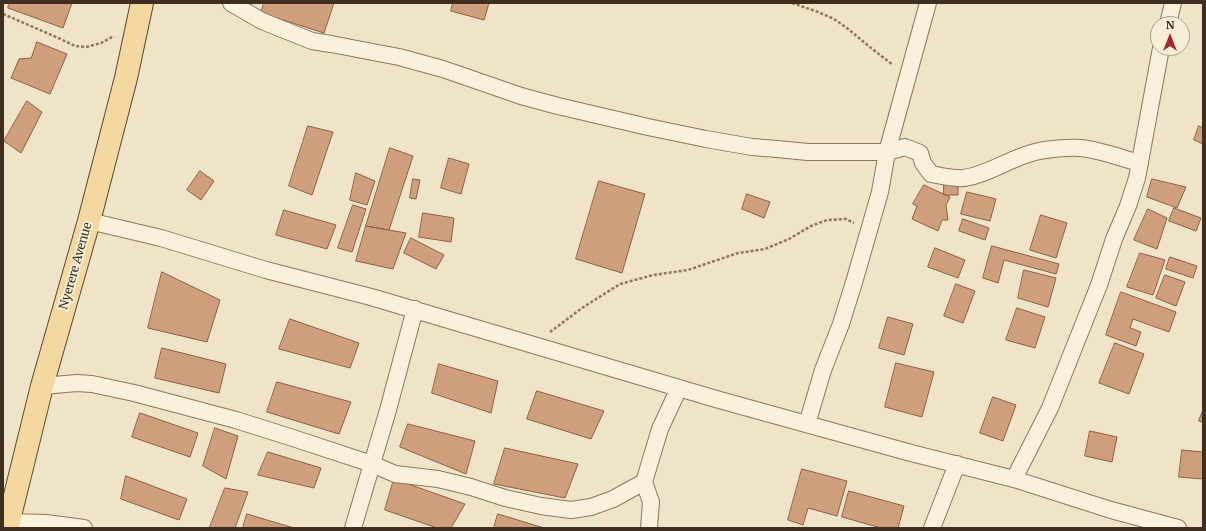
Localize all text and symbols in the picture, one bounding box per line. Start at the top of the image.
north arrow [1150,16,1190,56]
text: N [1166,18,1174,32]
street label: Nyerere Avenue [57,221,95,311]

